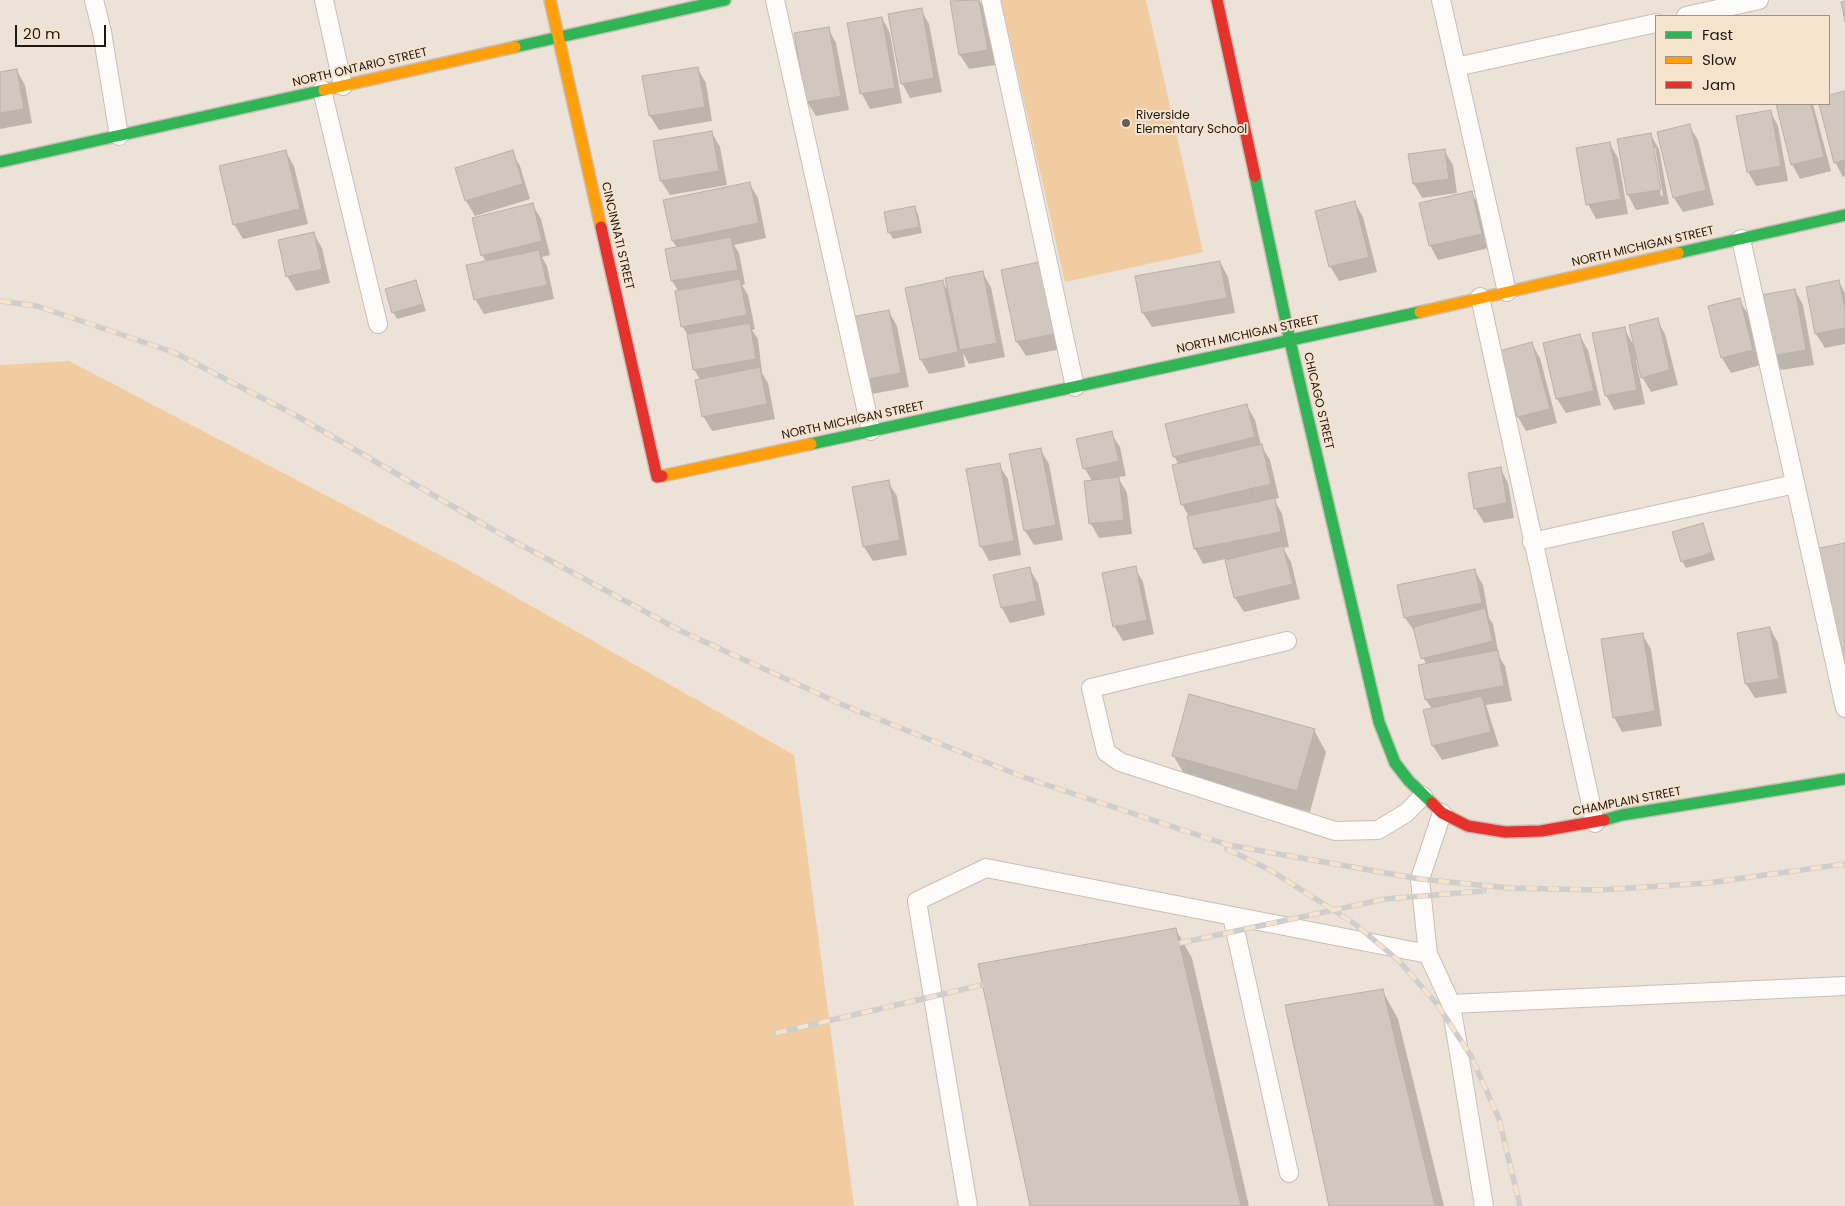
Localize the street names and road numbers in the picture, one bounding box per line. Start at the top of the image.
street label: NORTH ONTARIO STREET [291,45,429,91]
street label: CINCINNATI STREET [598,181,636,291]
street label: NORTH MICHIGAN STREET [1570,224,1716,270]
street label: NORTH MICHIGAN STREET [1175,313,1321,357]
street label: CHICAGO STREET [1300,351,1336,451]
street label: NORTH MICHIGAN STREET [780,399,926,443]
street label: CHAMPLAIN STREET [1571,784,1683,820]

